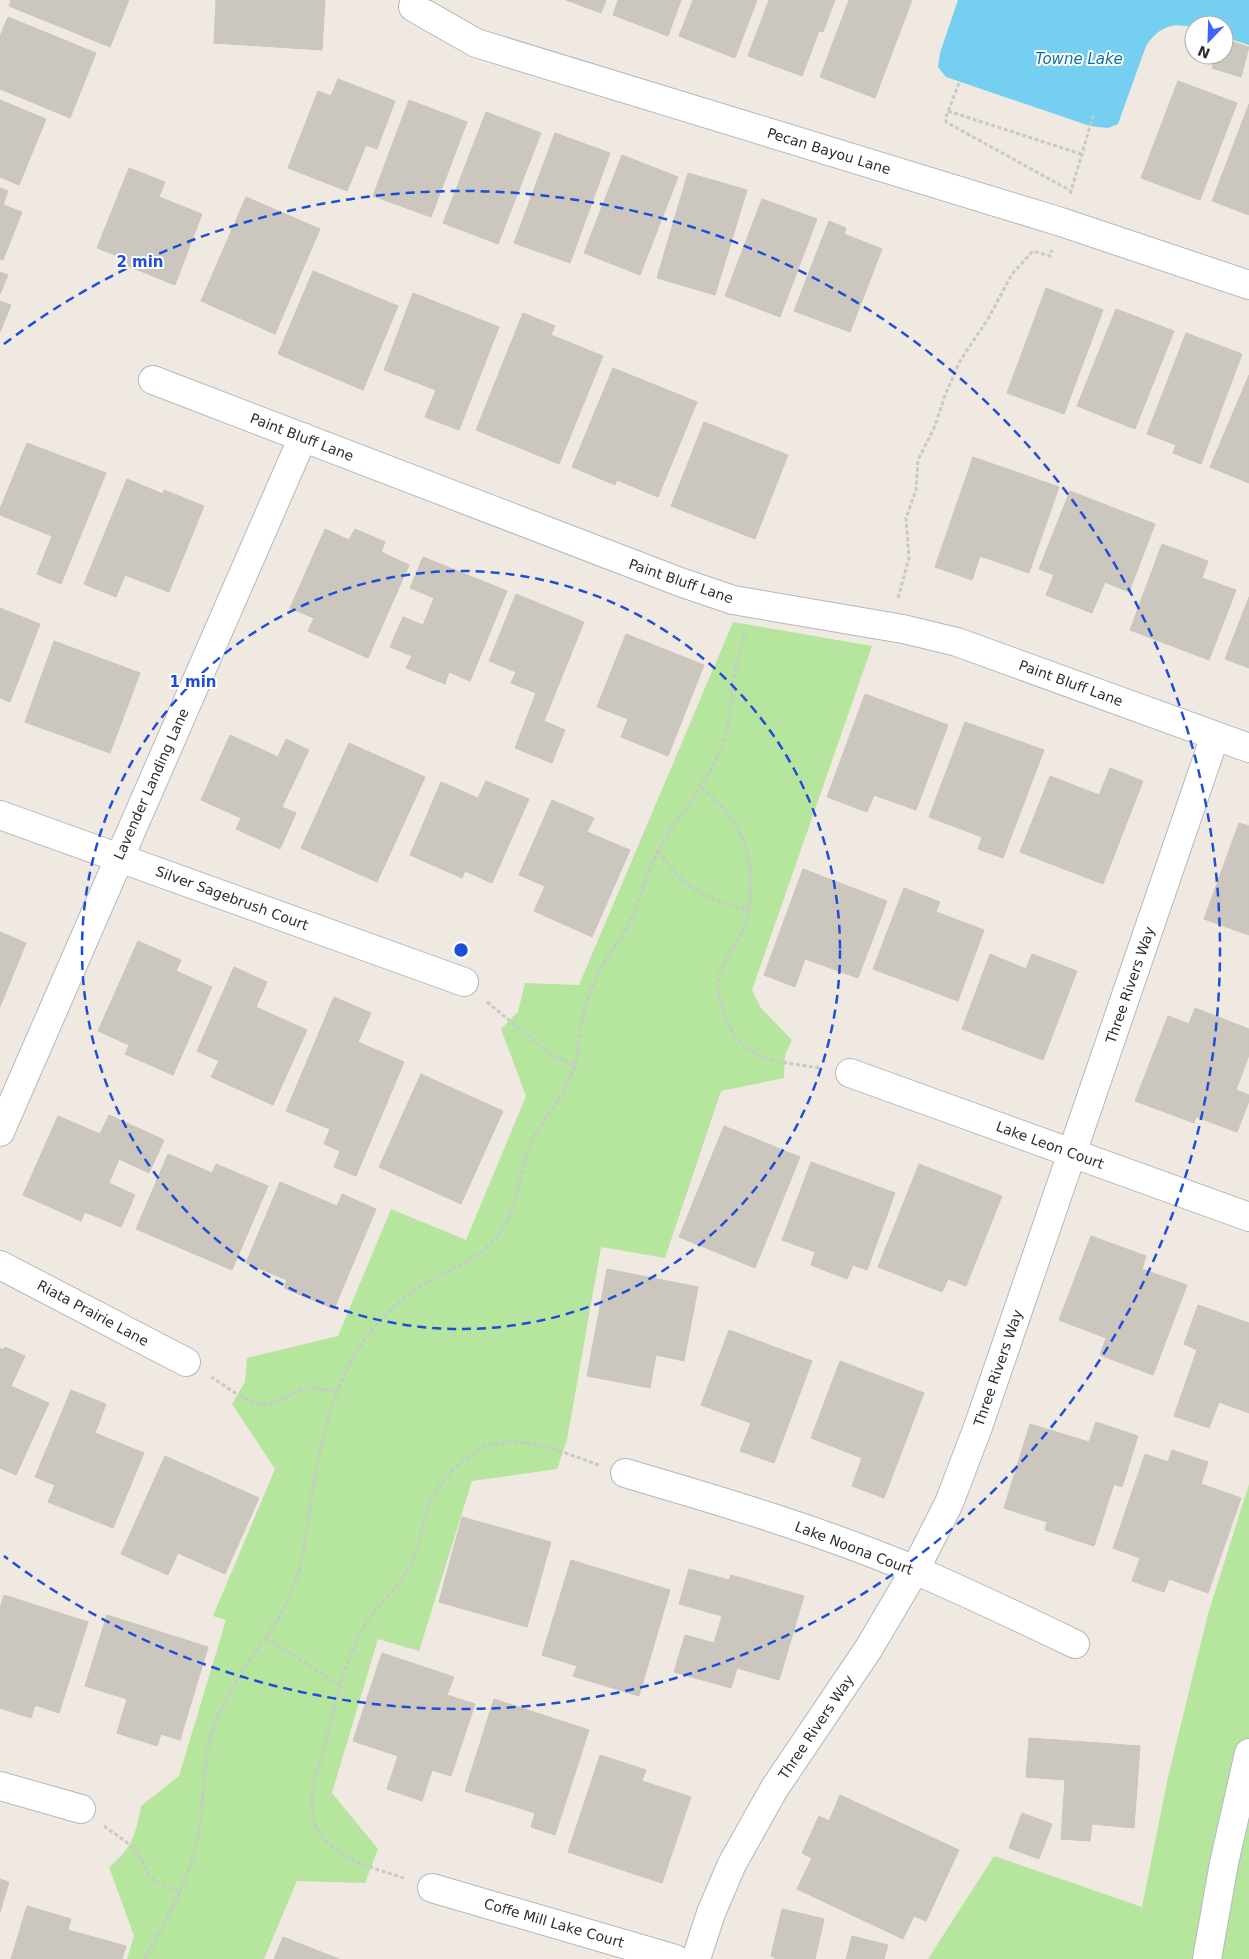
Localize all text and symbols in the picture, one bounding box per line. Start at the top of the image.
north arrow [1184,15,1234,65]
text: N [1195,42,1212,62]
water label: Towne Lake [1035,50,1123,68]
street label: Pecan Bayou Lane [765,125,893,177]
text: 2 min [116,253,164,271]
street label: Paint Bluff Lane [248,410,356,464]
street label: Paint Bluff Lane [627,556,735,606]
street label: Paint Bluff Lane [1017,657,1125,709]
text: 1 min [169,673,217,691]
street label: Lavender Landing Lane [110,706,192,862]
street label: Silver Sagebrush Court [153,863,311,933]
street label: Three Rivers Way [1102,925,1157,1046]
centre of rings [452,941,470,959]
street label: Lake Leon Court [994,1118,1107,1172]
street label: Riata Prairie Lane [35,1277,151,1349]
street label: Three Rivers Way [970,1308,1025,1429]
street label: Lake Noona Court [793,1518,916,1578]
street label: Three Rivers Way [775,1672,857,1783]
street label: Coffe Mill Lake Court [482,1895,626,1951]

